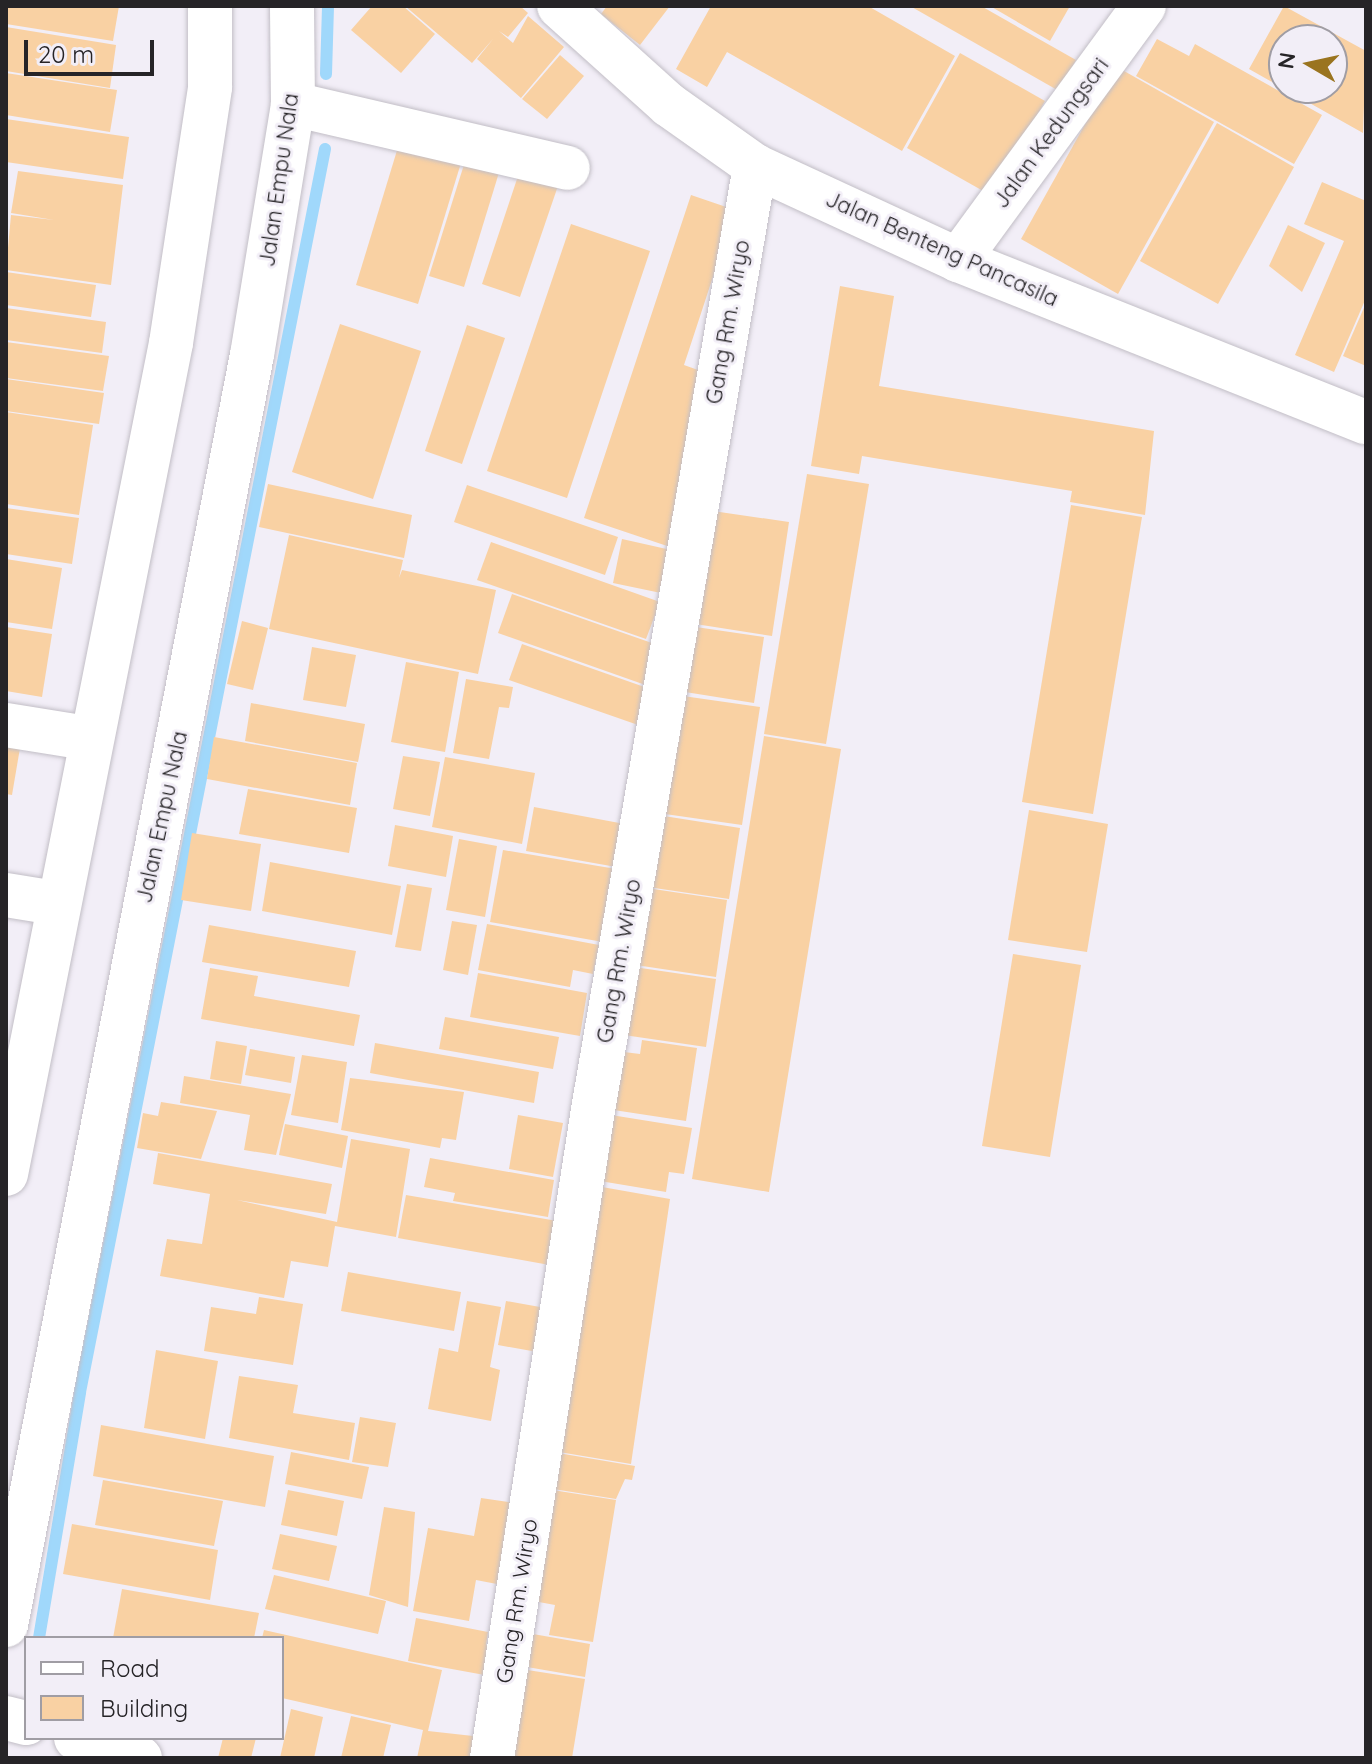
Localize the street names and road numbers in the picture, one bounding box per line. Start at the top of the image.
street label: Jalan Kedungsari [988,53,1114,213]
street label: Jalan Empu Nala [254,91,304,269]
street label: Jalan Benteng Pancasila [822,186,1062,312]
street label: Gang Rm. Wiryo [701,238,755,406]
street label: Jalan Empu Nala [131,729,193,905]
street label: Gang Rm. Wiryo [592,877,646,1045]
street label: Gang Rm. Wiryo [491,1517,543,1685]

